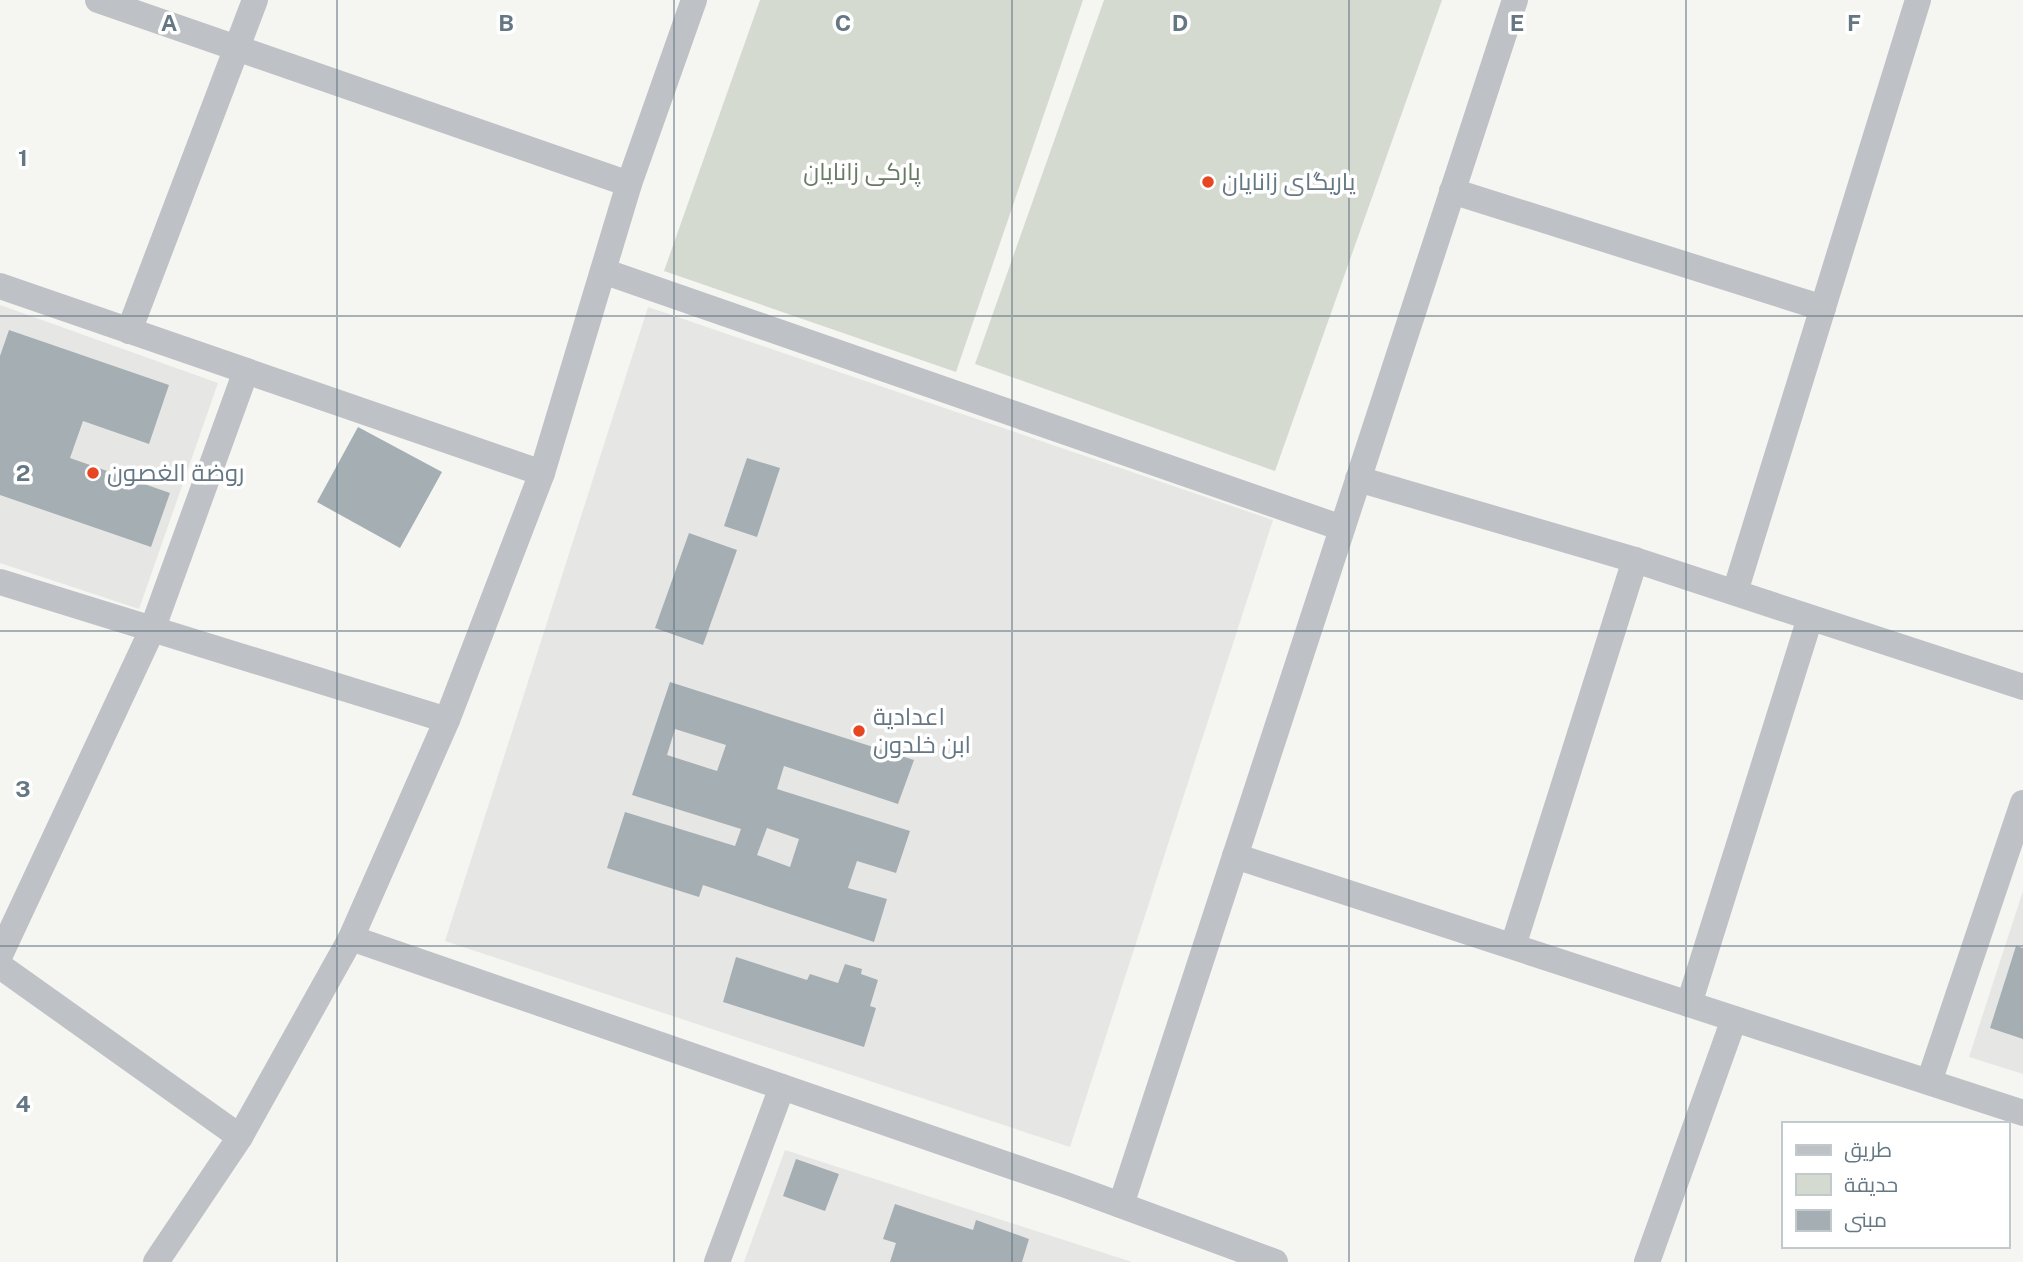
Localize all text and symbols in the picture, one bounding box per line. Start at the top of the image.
text: A [161,9,178,36]
text: B [498,9,514,36]
text: C [835,9,851,36]
text: D [1172,9,1188,36]
text: E [1510,9,1524,36]
text: F [1847,9,1861,36]
text: 1 [18,144,28,171]
park label: پارکی زانایان [803,157,921,188]
place label: یاریگای زانایان [1222,167,1356,196]
marker: یاریگای زانایان [1200,174,1216,190]
place label: روضة الغصون [107,458,244,487]
text: 2 [16,459,30,486]
marker: روضة الغصون [85,465,101,481]
place label: اعدادية ابن خلدون [873,702,971,759]
marker: اعدادية ابن خلدون [851,723,867,739]
text: 3 [15,775,31,802]
text: 4 [15,1090,31,1117]
legend [1782,1122,2009,1248]
text: طريق [1844,1137,1892,1163]
text: حديقة [1844,1172,1898,1197]
text: مبنى [1844,1207,1887,1233]

